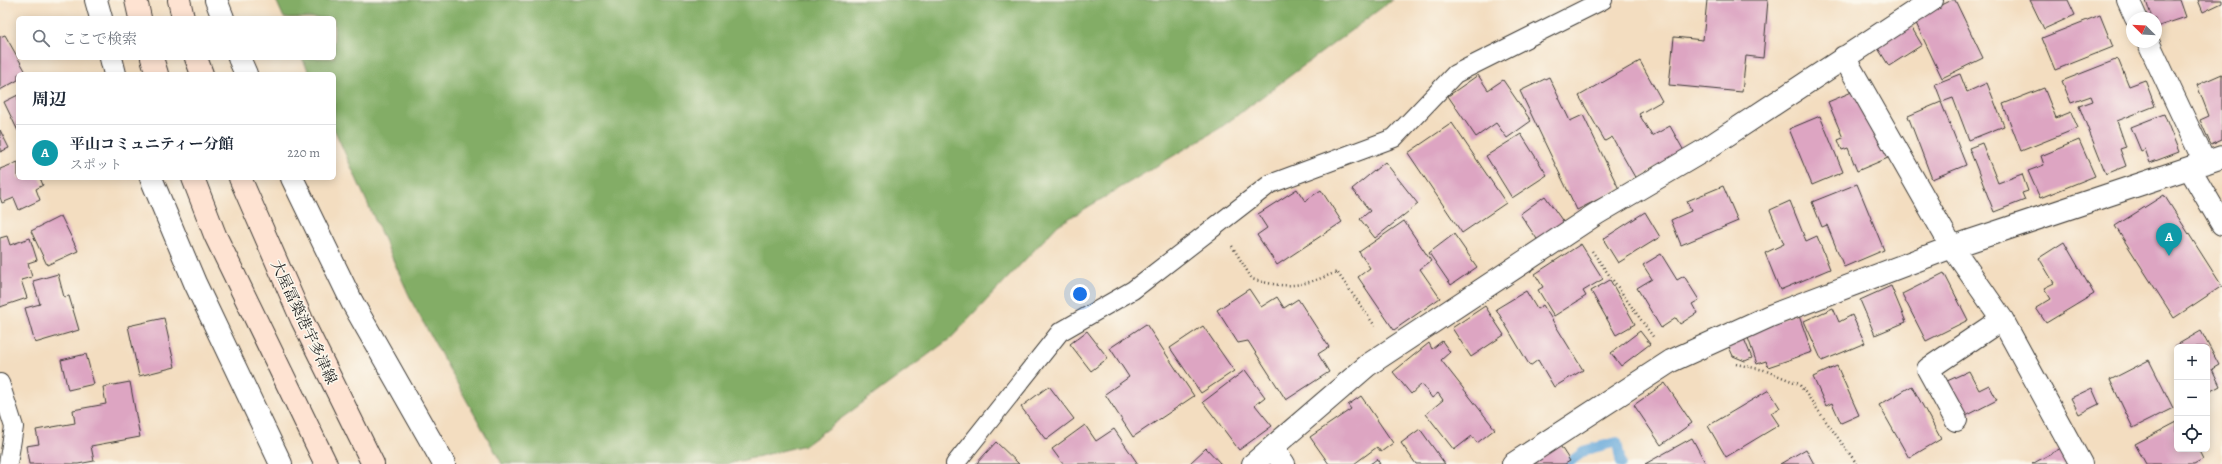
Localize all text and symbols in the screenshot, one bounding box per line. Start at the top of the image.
north arrow [2126,12,2162,48]
search box [16,16,336,60]
icon: search [30,27,52,49]
text: ここで検索 [62,29,137,49]
text: 周辺 [32,88,66,111]
text: 平山コミュニティー分館 [70,134,234,154]
text: A [41,144,49,161]
text: 220 m [287,144,320,161]
text: スポット [70,156,122,173]
pin: A [2156,223,2182,256]
street label: 大屋冨築港宇多津線 [266,257,342,387]
your location [1070,284,1090,304]
map controls [2174,344,2210,452]
button: + [2174,344,2210,380]
button: − [2174,380,2210,416]
button: locate [2174,416,2210,452]

